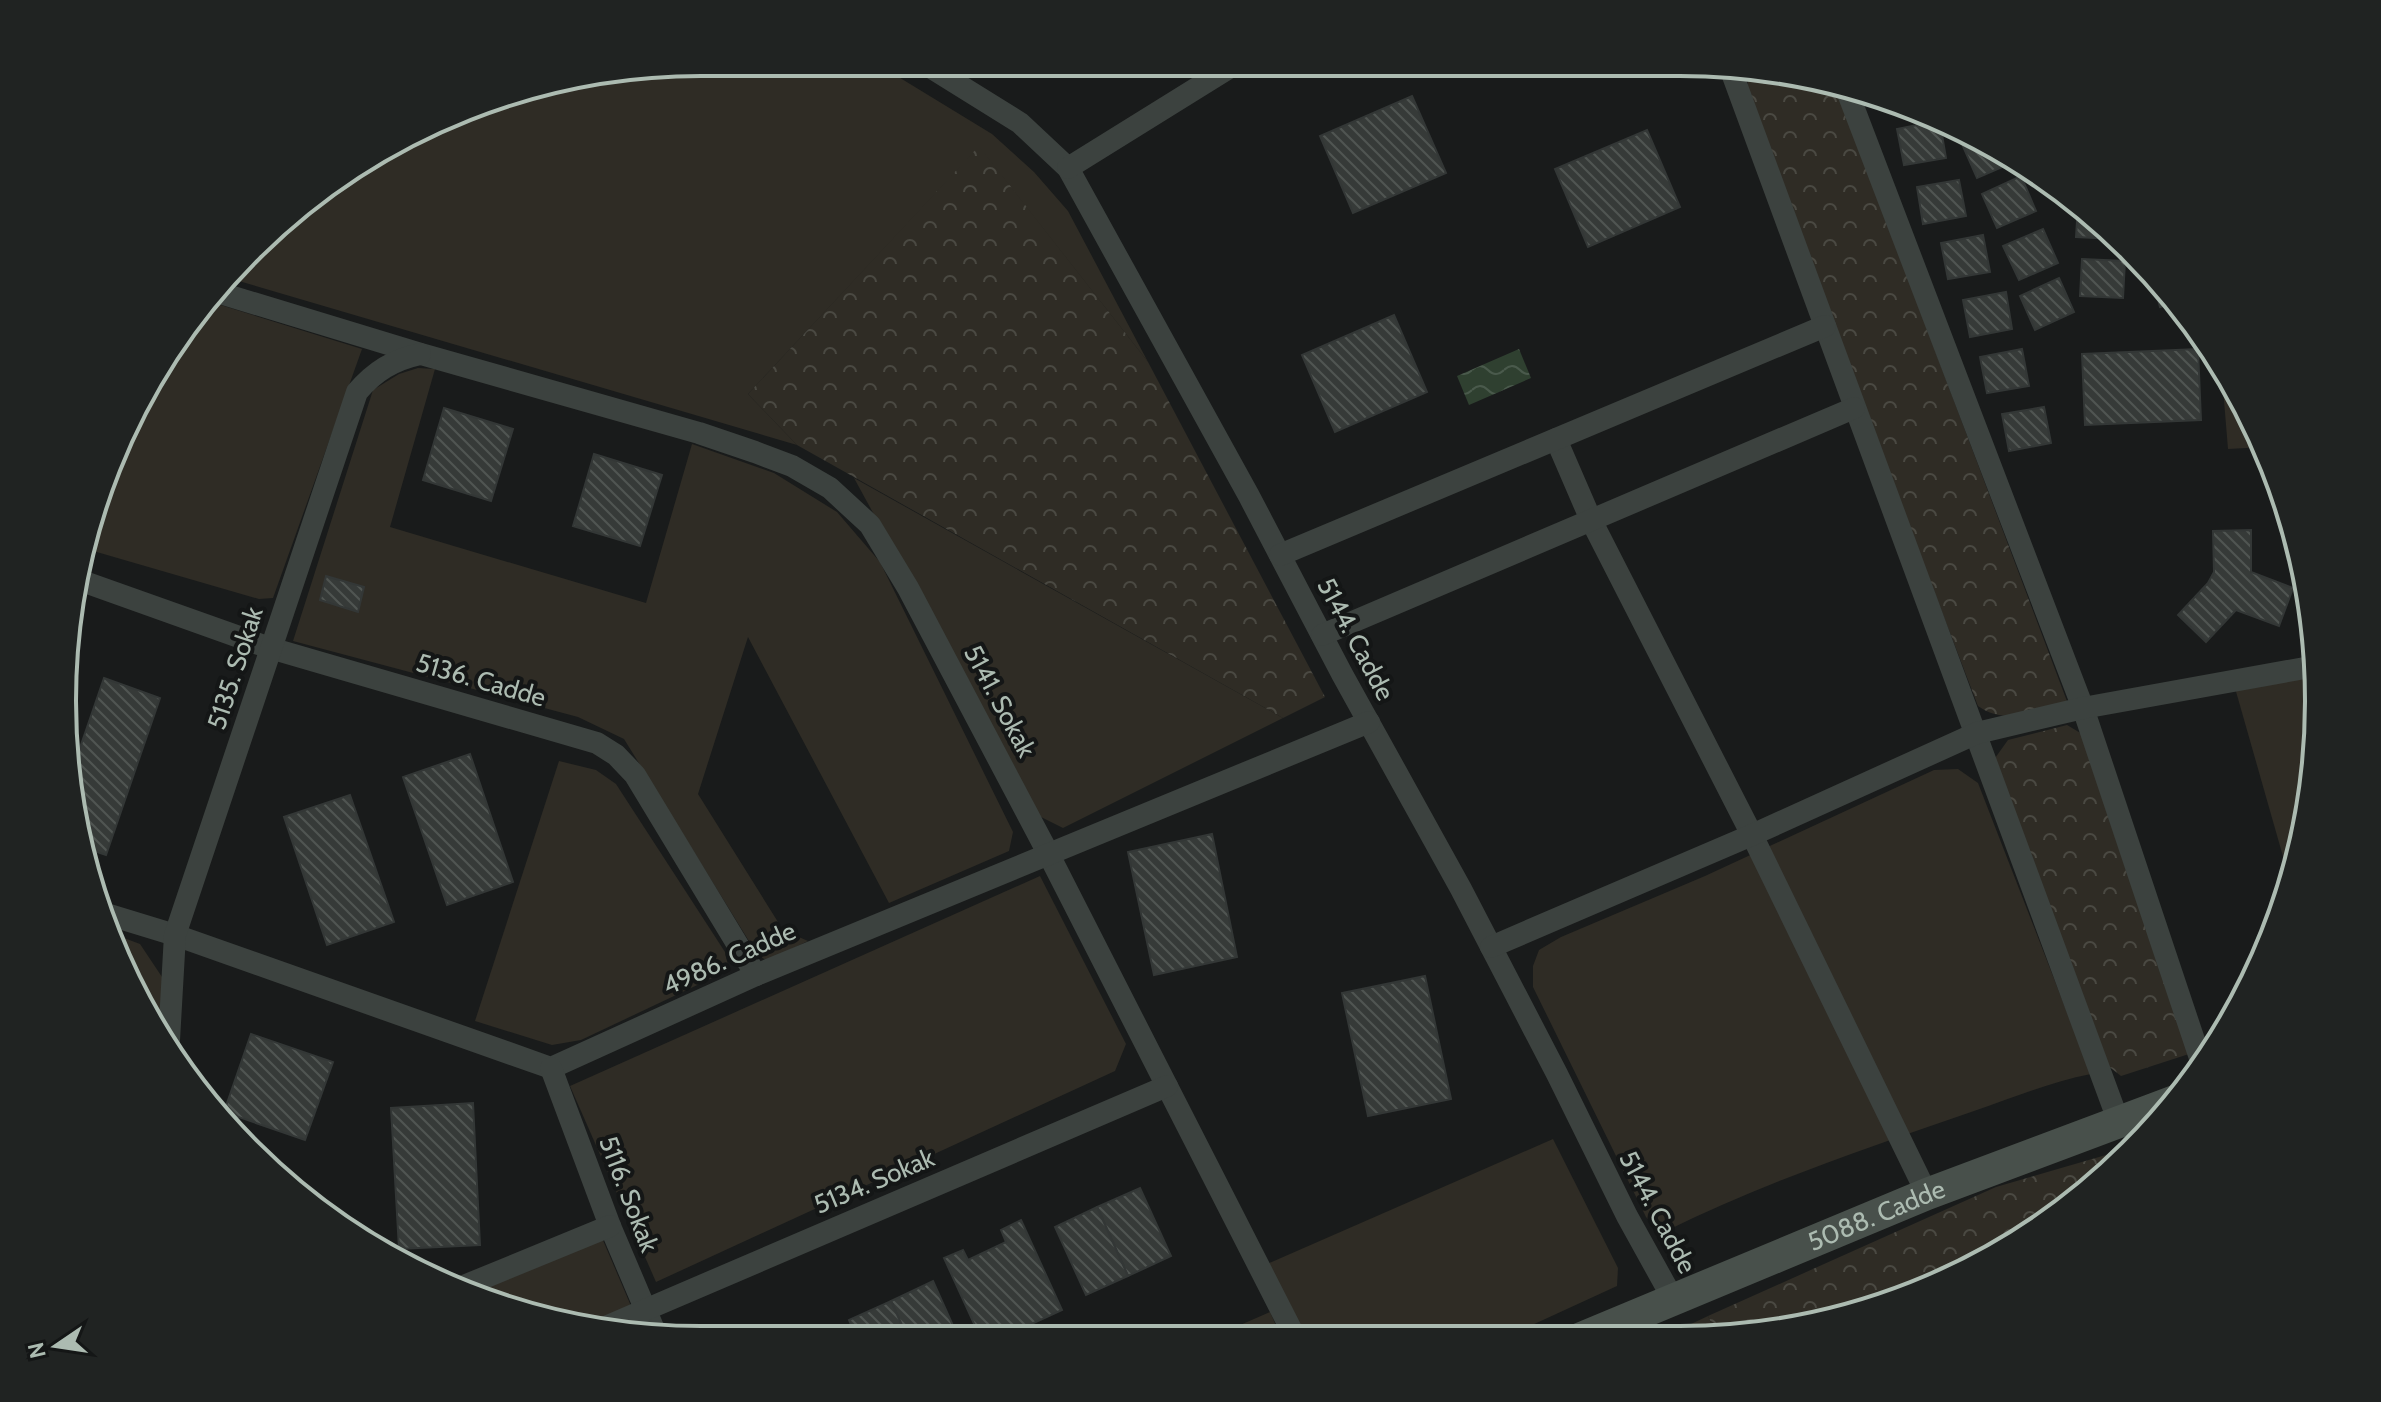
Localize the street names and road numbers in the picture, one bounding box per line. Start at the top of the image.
street label: 5144. Cadde [1310,572,1402,706]
street label: 5135. Sokak [200,602,270,733]
street label: 5141. Sokak [957,639,1043,763]
street label: 5136. Cadde [413,646,549,714]
street label: 4986. Cadde [658,914,800,1002]
street label: 5116. Sokak [592,1131,666,1257]
street label: 5134. Sokak [809,1141,939,1221]
street label: 5144. Cadde [1612,1145,1704,1279]
street label: 5088. Cadde [1803,1173,1949,1258]

